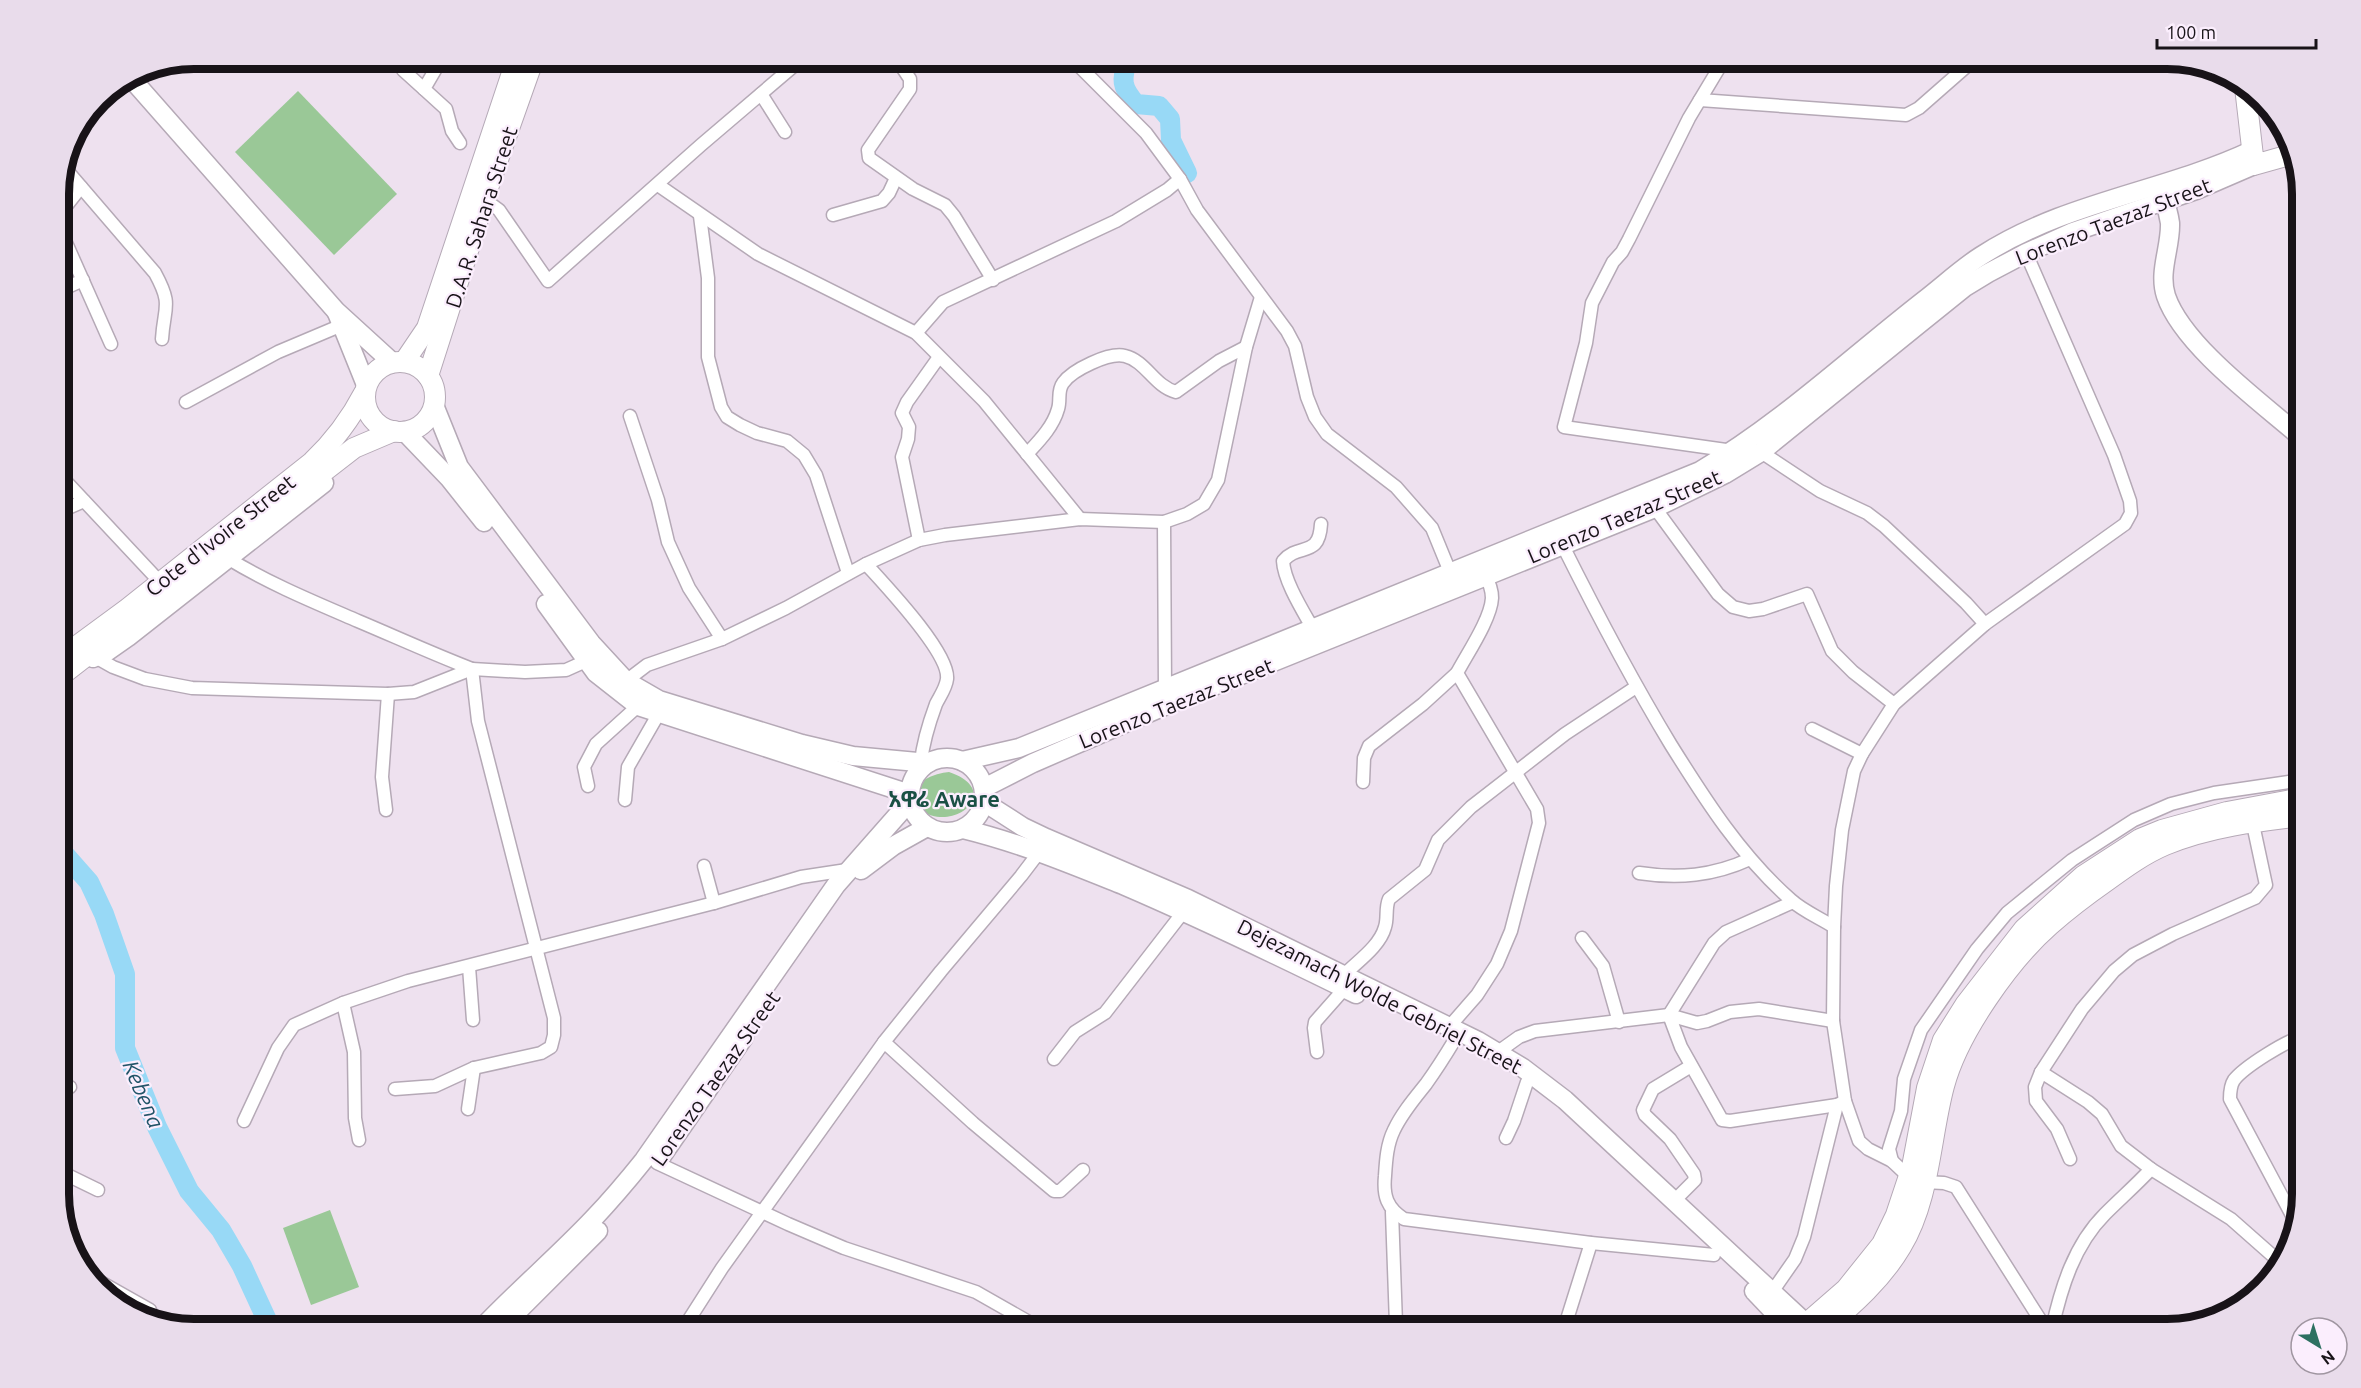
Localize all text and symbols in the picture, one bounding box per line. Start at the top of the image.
scale bar [2157,12,2316,50]
text: 100 m [2166,22,2216,42]
street label: D.A.R. Sahara Street [440,123,522,311]
street label: Lorenzo Taezaz Street [2012,173,2214,269]
street label: Lorenzo Taezaz Street [1524,464,1724,568]
street label: Cote d'Ivoire Street [140,469,300,601]
street label: Lorenzo Taezaz Street [1075,653,1277,753]
district label: አዋሬ Aware [888,786,1000,811]
street label: Dejezamach Wolde Gebriel Street [1234,914,1526,1078]
street label: Lorenzo Taezaz Street [646,986,784,1170]
water label: Kebena [119,1056,169,1132]
north arrow [2289,1316,2349,1376]
text: N [2318,1347,2338,1369]

